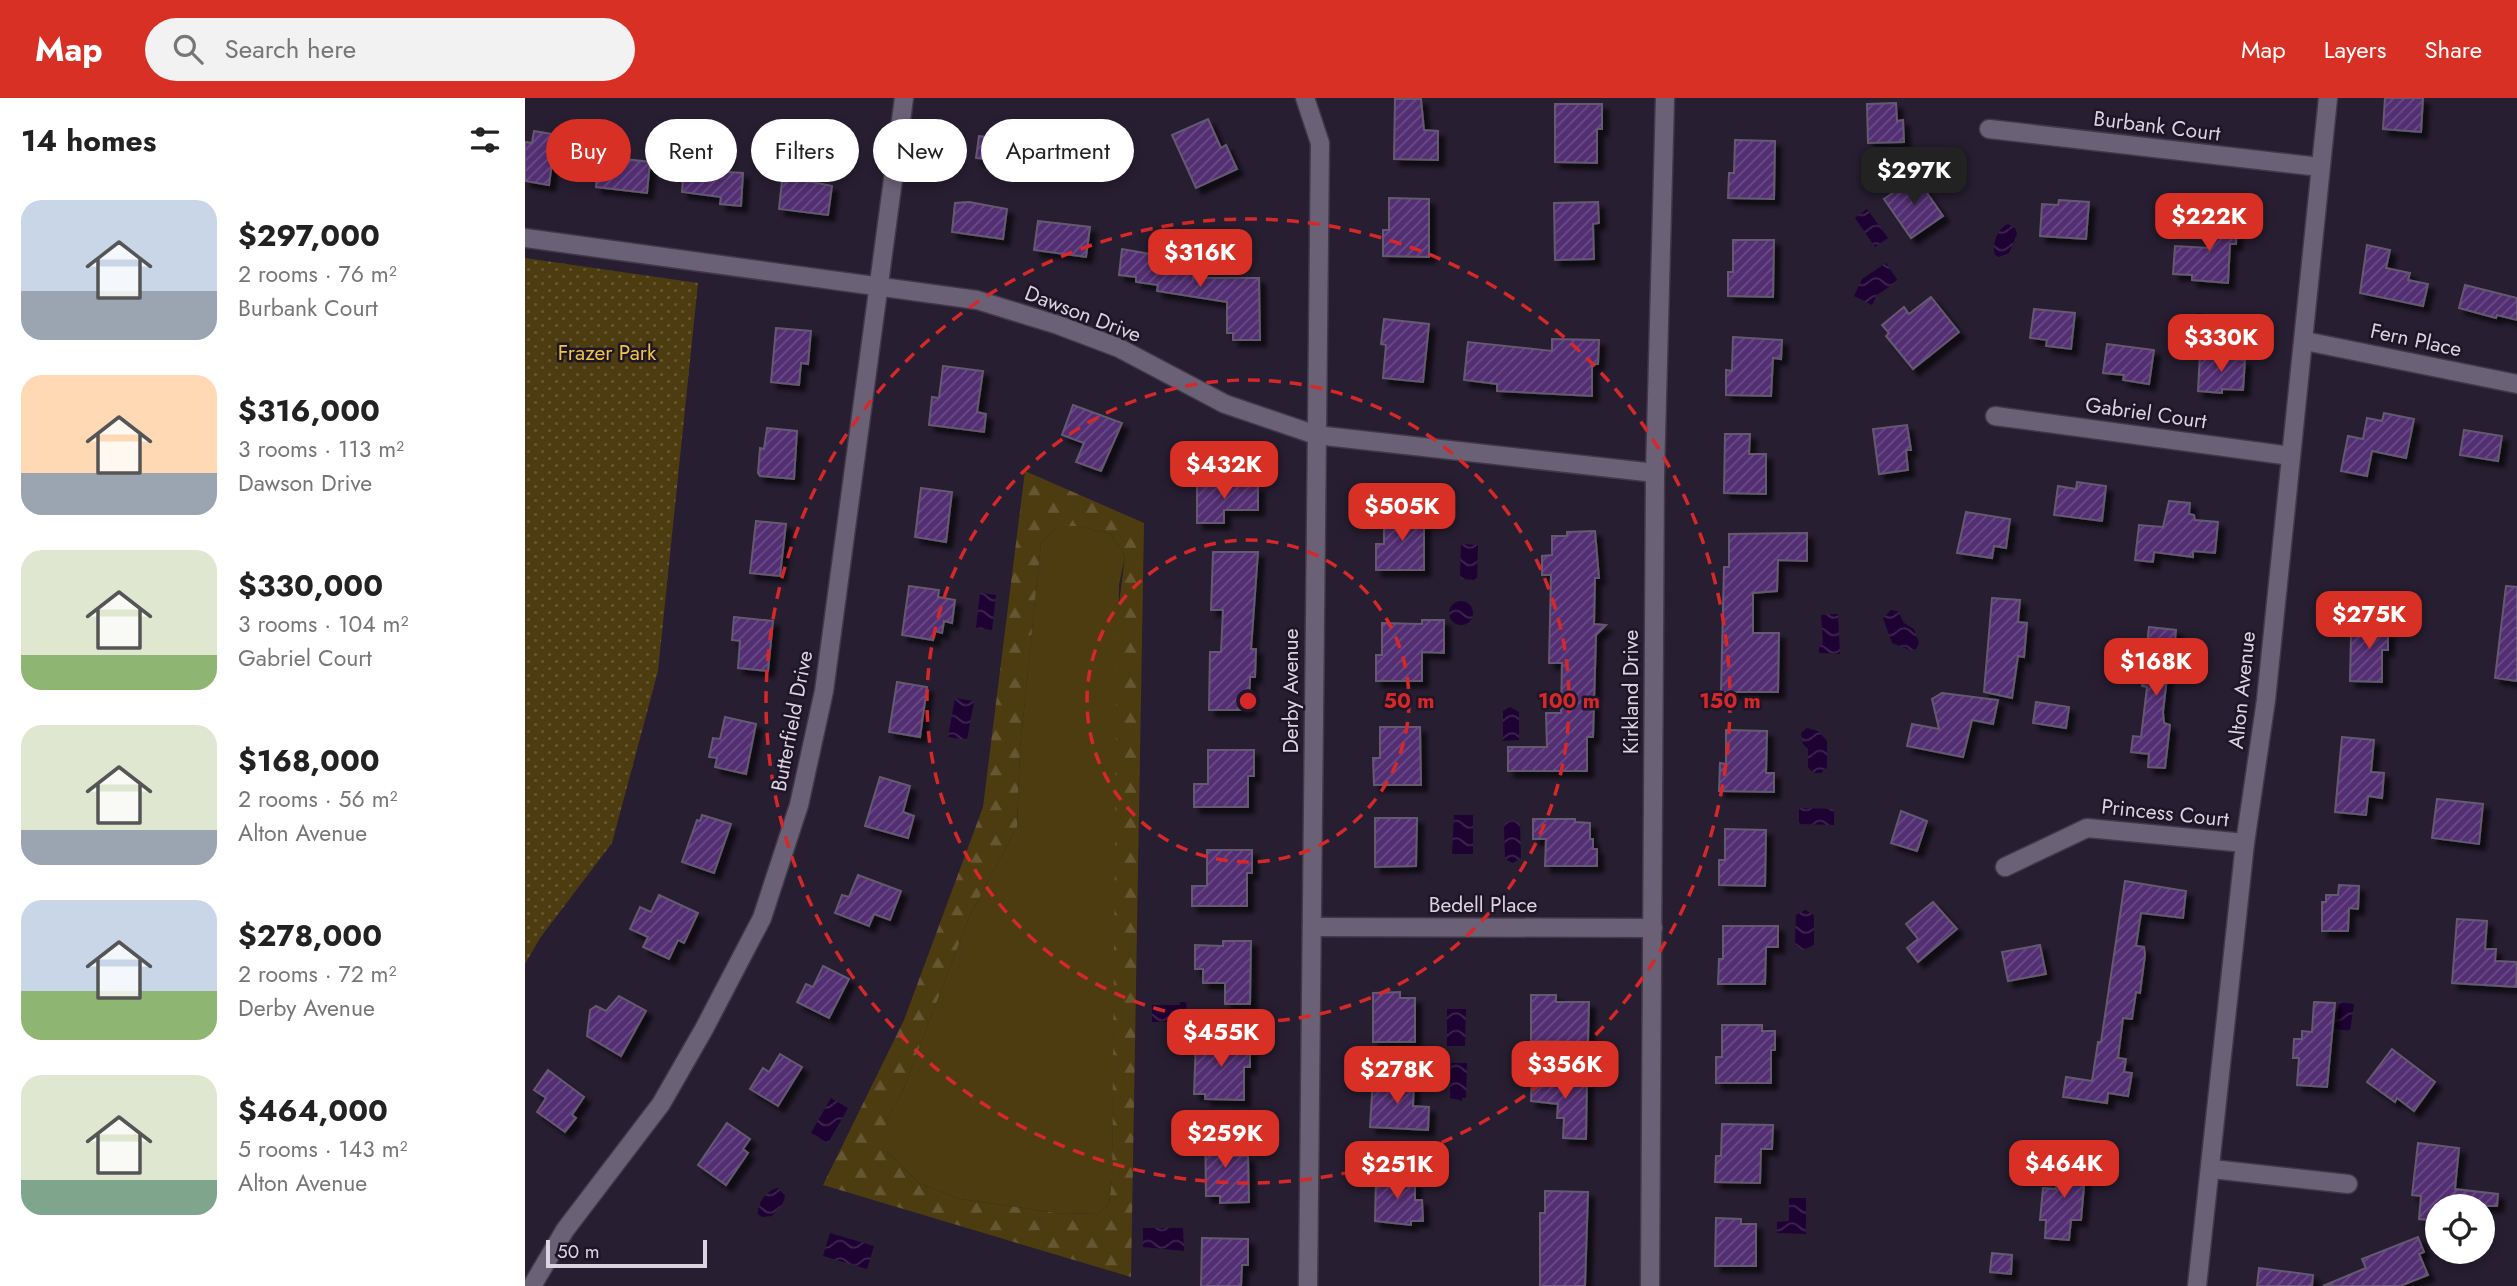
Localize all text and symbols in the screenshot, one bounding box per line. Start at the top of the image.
search box [145,18,635,81]
text: Map [35,26,103,73]
icon: search [169,30,207,68]
text: Search here [225,30,356,68]
text: Map [2241,32,2286,67]
text: Layers [2324,32,2386,67]
text: Share [2424,32,2482,67]
street label: Burbank Court [2092,103,2222,149]
text: 14 homes [21,119,156,162]
chip: Buy [546,119,631,182]
chip: Rent [645,119,737,182]
chip: Filters [751,119,859,182]
chip: New [873,119,967,182]
chip: Apartment [981,119,1134,182]
icon: filters [466,121,504,159]
pin: $297K [1865,148,1963,207]
text: $297K [1877,153,1951,187]
pin: $222K [2160,194,2258,253]
text: $222K [2171,199,2247,233]
text: $297,000 [238,214,380,257]
icon: home [77,228,161,312]
pin: $316K [1151,230,1249,289]
text: $316K [1164,235,1236,269]
text: 2 rooms · 76 m² [238,257,397,291]
street label: Dawson Drive [1020,278,1146,350]
text: Burbank Court [238,291,378,325]
pin: $330K [2172,314,2270,374]
street label: Fern Place [2368,316,2465,364]
text: $330K [2184,320,2258,354]
park label: Frazer Park [558,338,657,368]
text: $316,000 [238,389,380,432]
street label: Gabriel Court [2083,390,2209,436]
icon: home [77,403,161,487]
text: 3 rooms · 113 m² [238,432,404,466]
pin: $432K [1175,442,1273,501]
text: $432K [1186,447,1262,481]
text: Dawson Drive [238,466,372,500]
pin: $505K [1353,484,1451,543]
text: $505K [1364,489,1440,523]
text: $330,000 [238,564,383,607]
icon: home [77,578,161,662]
pin: $275K [2320,592,2418,651]
text: $275K [2332,597,2406,631]
text: 3 rooms · 104 m² [238,607,408,641]
street label: Derby Avenue [1276,628,1306,753]
street label: Kirkland Drive [1616,629,1646,754]
street label: Alton Avenue [2221,630,2263,750]
pin: $168K [2107,638,2205,698]
text: Gabriel Court [238,641,372,675]
text: $168K [2120,644,2192,678]
street label: Butterfield Drive [764,648,820,794]
text: 50 m [1384,686,1434,716]
text: 100 m [1538,686,1600,716]
text: 150 m [1699,686,1761,716]
centre of rings [1236,689,1260,713]
text: $168,000 [238,739,380,782]
icon: home [77,753,161,837]
text: 2 rooms · 56 m² [238,782,398,816]
street label: Princess Court [2100,791,2230,835]
text: Alton Avenue [238,816,367,850]
street label: Bedell Place [1429,890,1537,920]
text: $278,000 [238,914,382,957]
icon: home [77,928,161,1012]
text: 2 rooms · 72 m² [238,957,397,991]
text: Derby Avenue [238,991,375,1025]
pin: $455K [1172,1010,1270,1069]
text: $455K [1183,1015,1259,1049]
pin: $356K [1516,1042,1614,1101]
pin: $278K [1348,1046,1446,1106]
text: $356K [1528,1047,1602,1081]
text: $278K [1360,1052,1434,1086]
text: $464,000 [238,1089,388,1132]
icon: home [77,1103,161,1187]
pin: $259K [1176,1110,1274,1170]
text: $259K [1187,1116,1263,1150]
text: 5 rooms · 143 m² [238,1132,408,1166]
pin: $464K [2015,1140,2113,1200]
pin: $251K [1348,1142,1446,1201]
text: $464K [2025,1146,2103,1180]
text: $251K [1361,1147,1433,1181]
text: Alton Avenue [238,1166,367,1200]
map controls [2425,1194,2495,1264]
button: locate [2425,1194,2495,1264]
scale bar [546,1237,707,1269]
text: 50 m [557,1238,600,1265]

